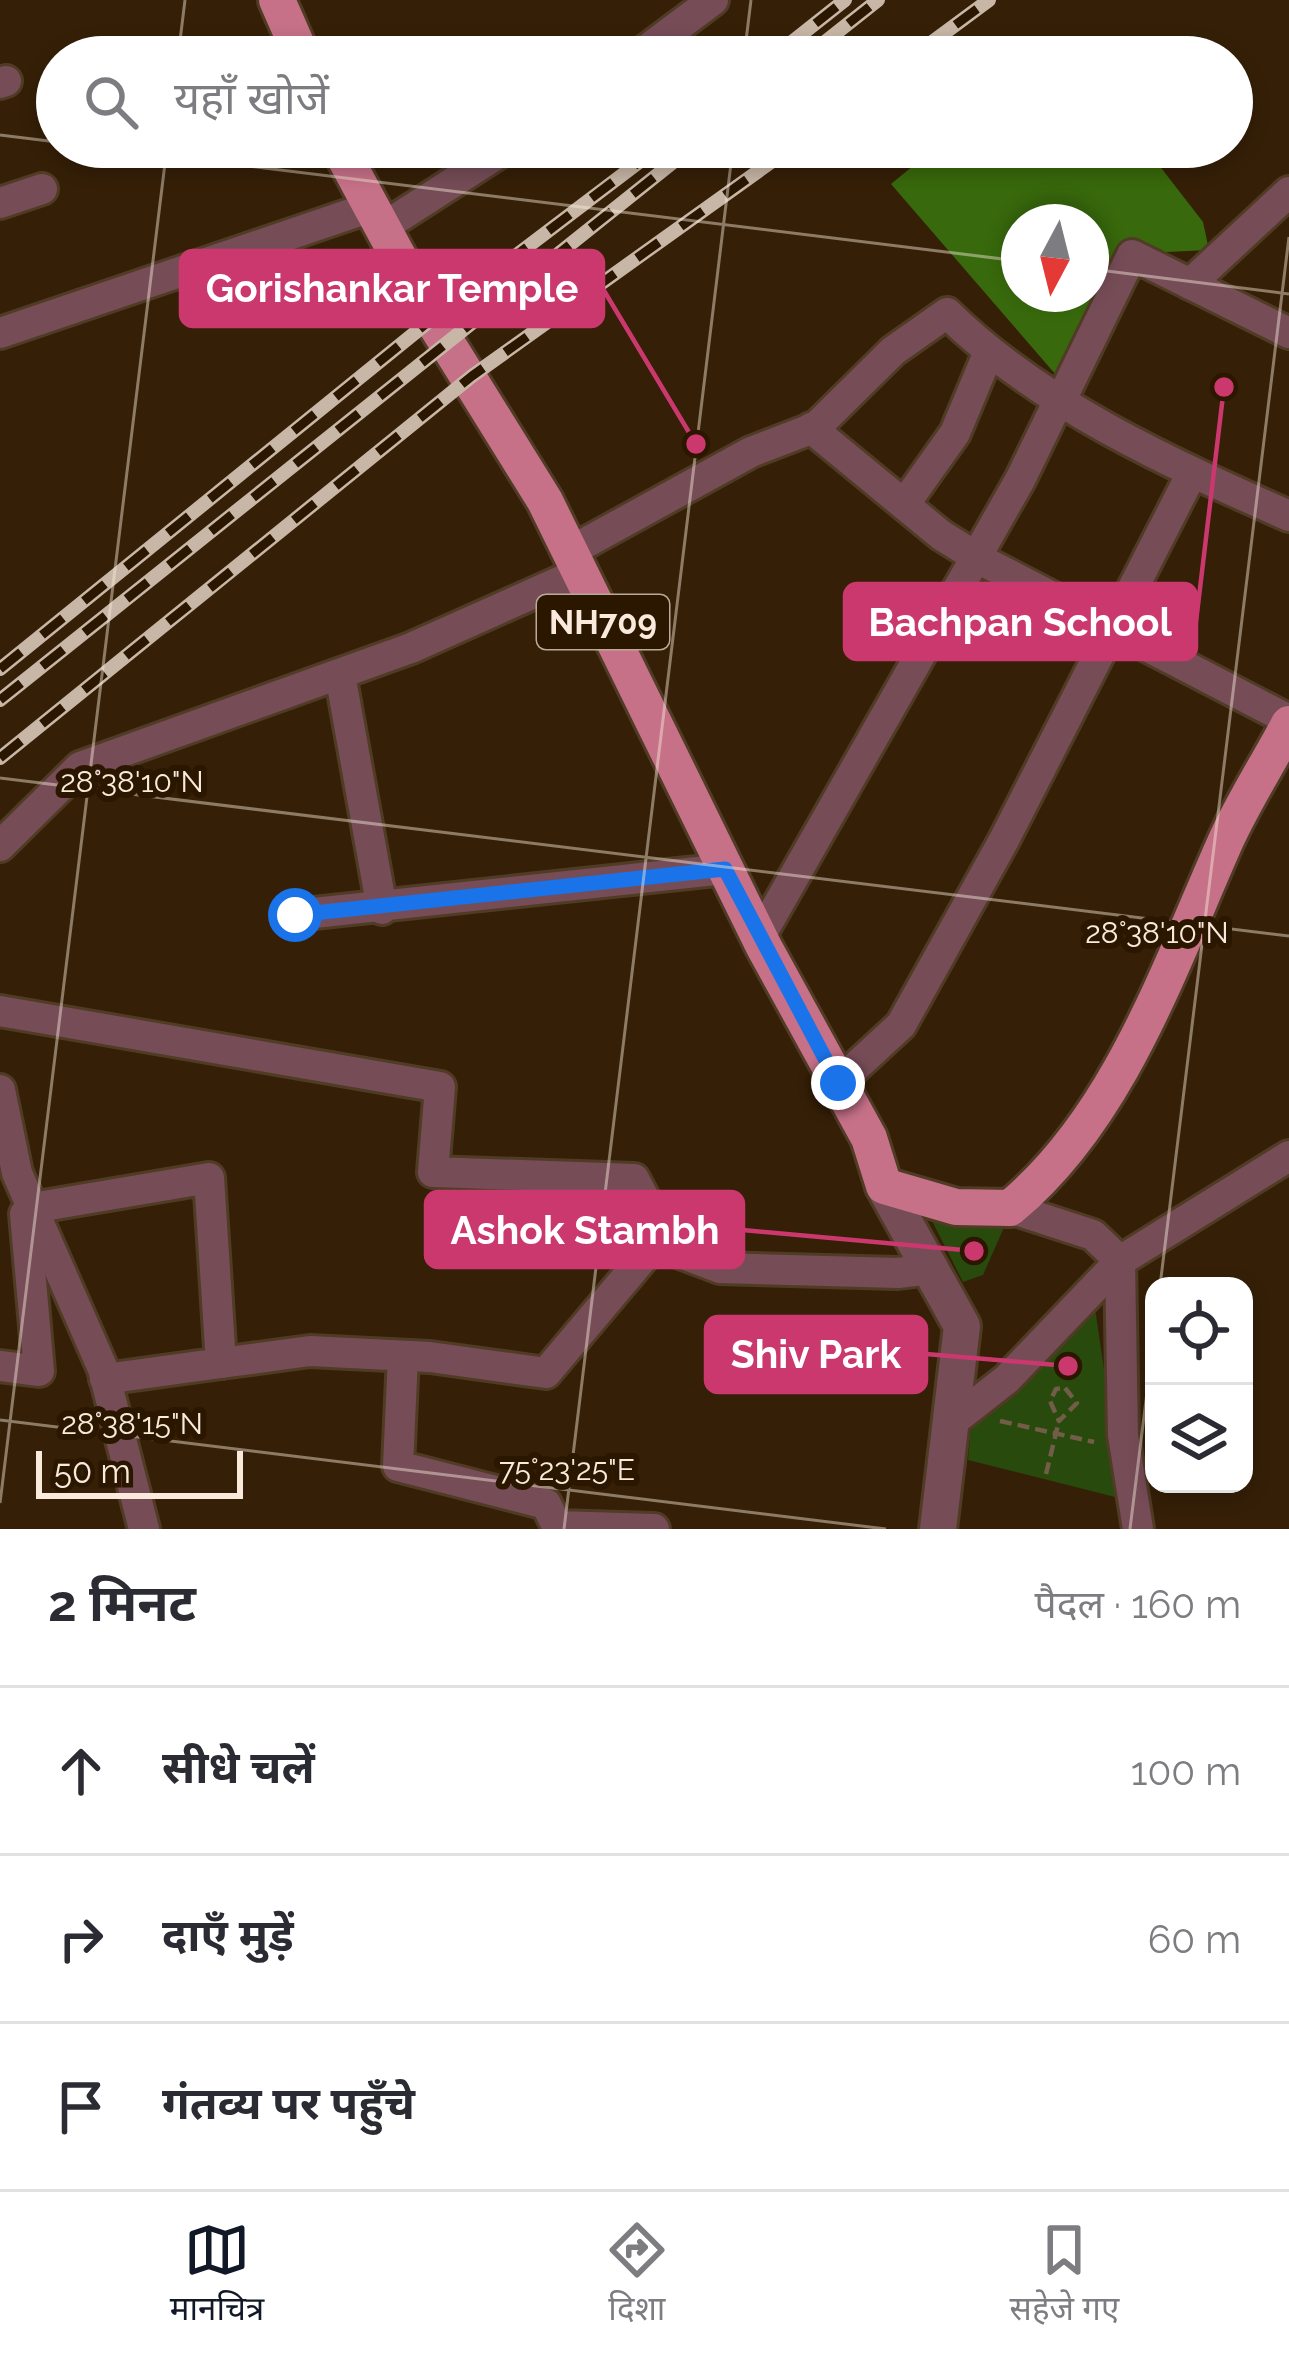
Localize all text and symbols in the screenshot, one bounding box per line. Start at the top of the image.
search box [36,36,1253,168]
icon: search [78,69,144,135]
text: यहाँ खोजें [174,72,329,125]
north arrow [1001,204,1109,312]
callout: Gorishankar Temple [181,251,603,326]
text: Gorishankar Temple [206,265,578,311]
callout: Bachpan School [845,584,1196,659]
road number: NH709 [537,595,669,649]
text: Bachpan School [868,599,1172,645]
text: 28°38'10"N [60,764,204,799]
route start [268,888,322,942]
text: 28°38'10"N [1085,915,1229,950]
route end [811,1056,865,1110]
callout: Ashok Stambh [426,1192,743,1267]
text: Ashok Stambh [451,1207,719,1253]
map controls [1145,1277,1253,1493]
button: locate [1145,1277,1253,1385]
callout: Shiv Park [706,1317,926,1392]
text: Shiv Park [731,1331,901,1377]
button: layers [1145,1385,1253,1493]
text: 28°38'15"N [61,1406,203,1441]
scale bar [36,1445,243,1498]
text: 50 m [54,1452,131,1491]
text: 75°23'25"E [499,1452,635,1487]
text: 2 मिनट [48,1573,196,1633]
text: पैदल · 160 m [1035,1581,1241,1627]
icon: ahead [48,1738,114,1804]
text: सीधे चलें [162,1741,315,1794]
text: 100 m [1131,1748,1241,1794]
icon: right [48,1906,114,1972]
text: दाएँ मुड़ें [162,1909,294,1962]
text: 60 m [1148,1916,1241,1962]
icon: arrive [48,2074,114,2140]
text: गंतव्य पर पहुँचे [162,2077,415,2130]
tab: मानचित्र [170,2217,264,2333]
tab: दिशा [604,2217,670,2333]
tab: सहेजे गए [1010,2217,1119,2333]

